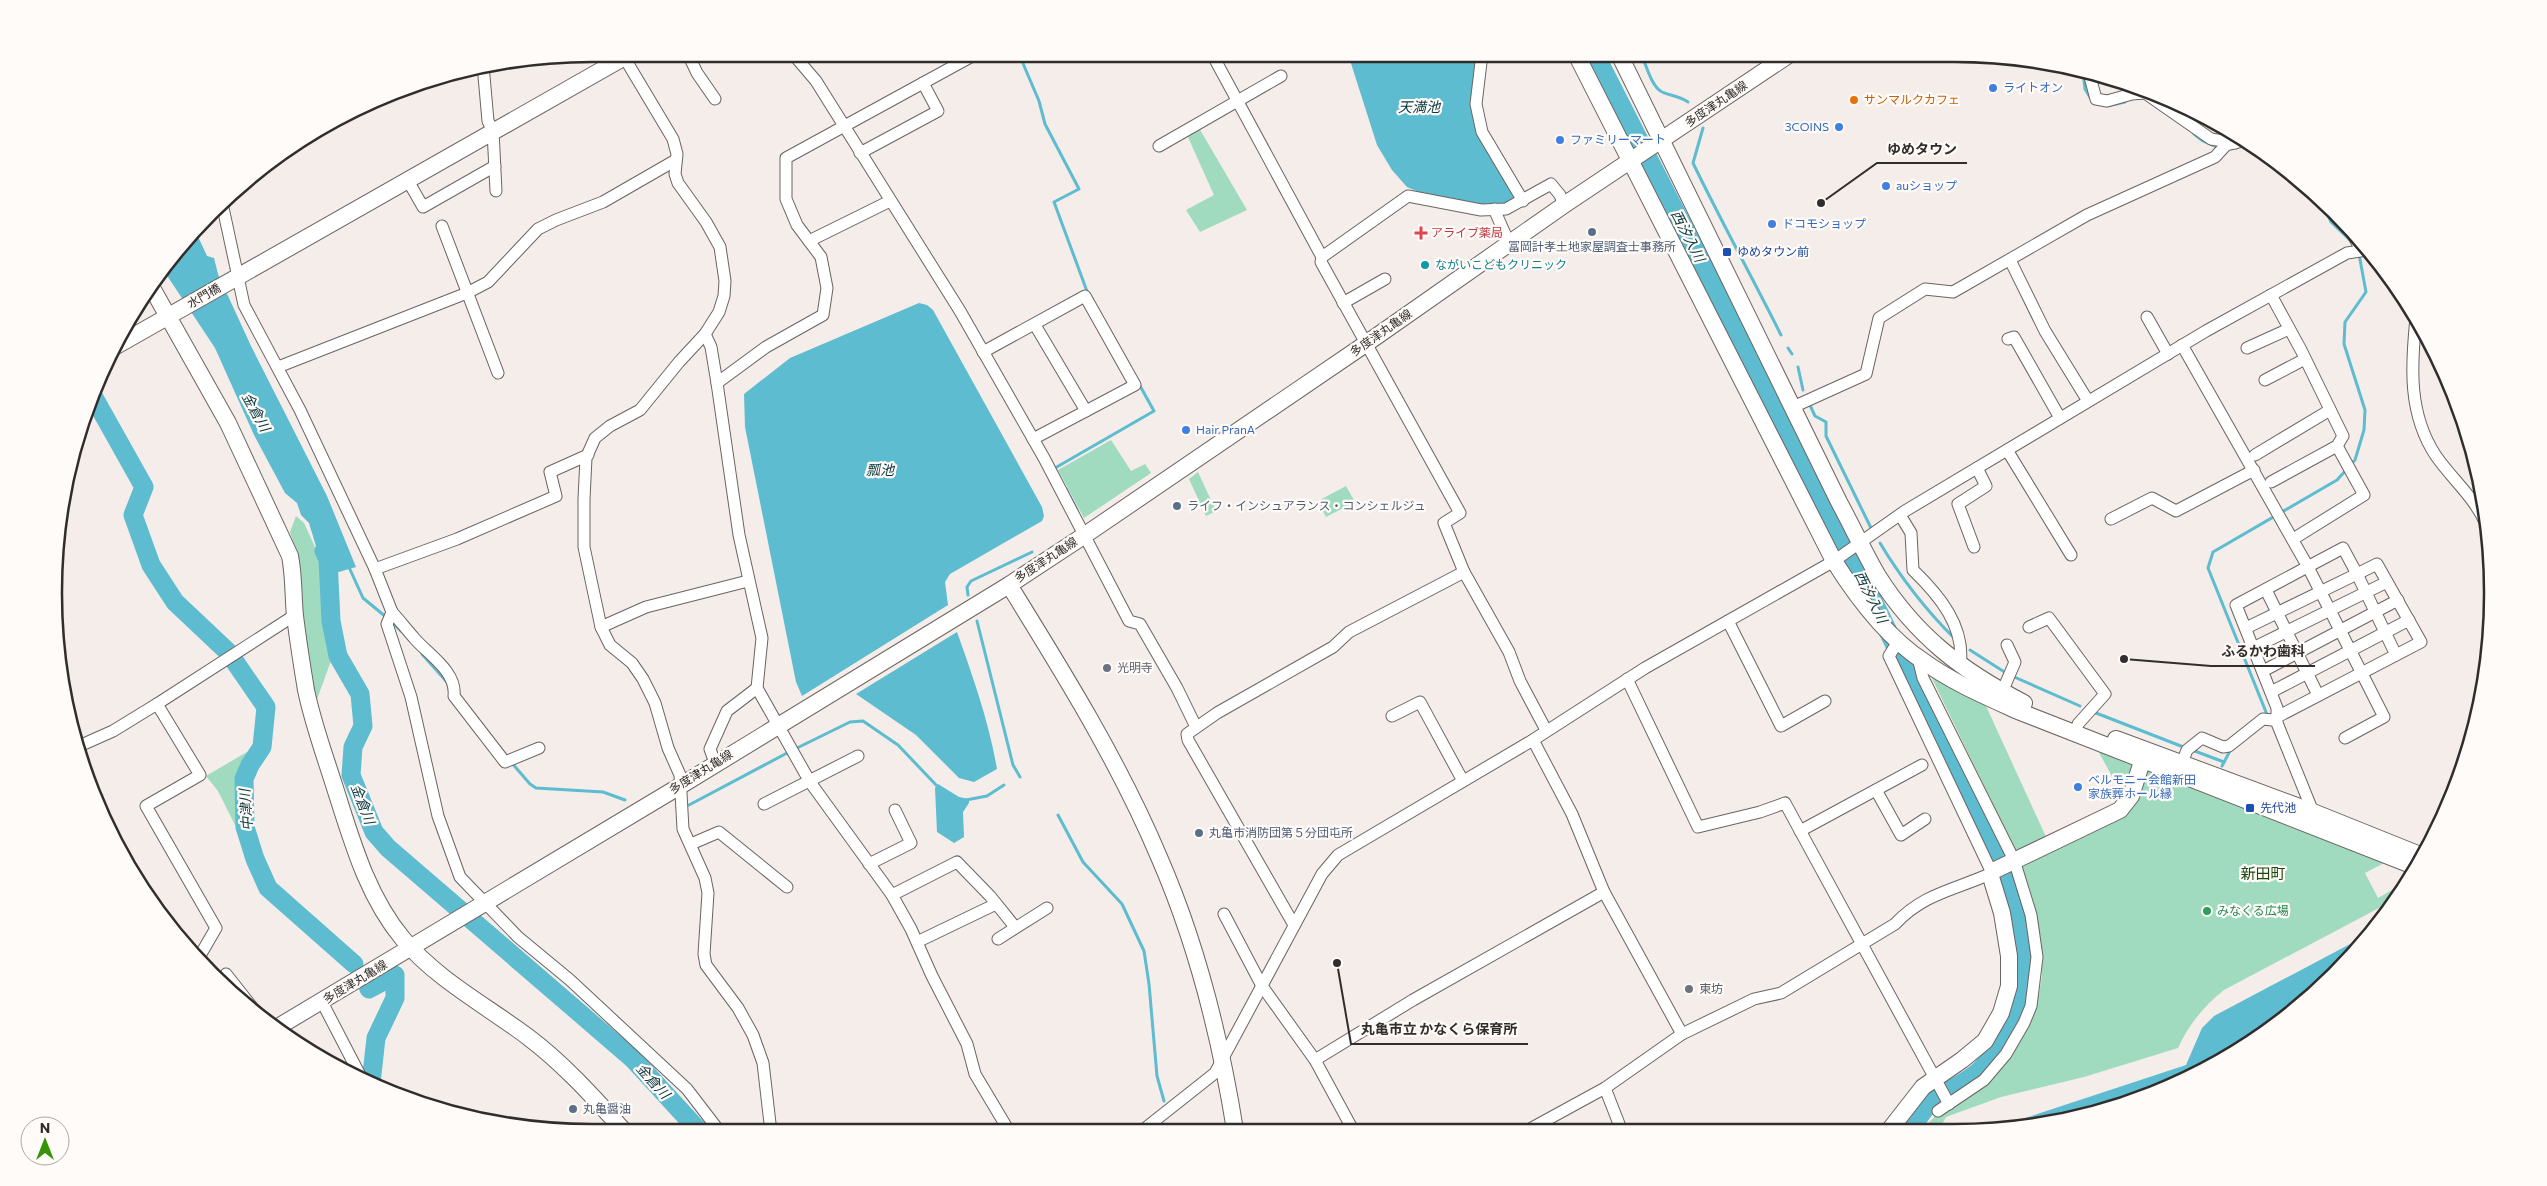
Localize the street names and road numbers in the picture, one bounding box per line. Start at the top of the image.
street label: 多度津丸亀線 [1682,77,1749,129]
street label: 水門橋 [184,280,223,310]
street label: 多度津丸亀線 [1347,306,1414,359]
street label: 多度津丸亀線 [1011,534,1079,585]
street label: 多度津丸亀線 [666,746,735,796]
street label: 多度津丸亀線 [320,957,389,1006]

